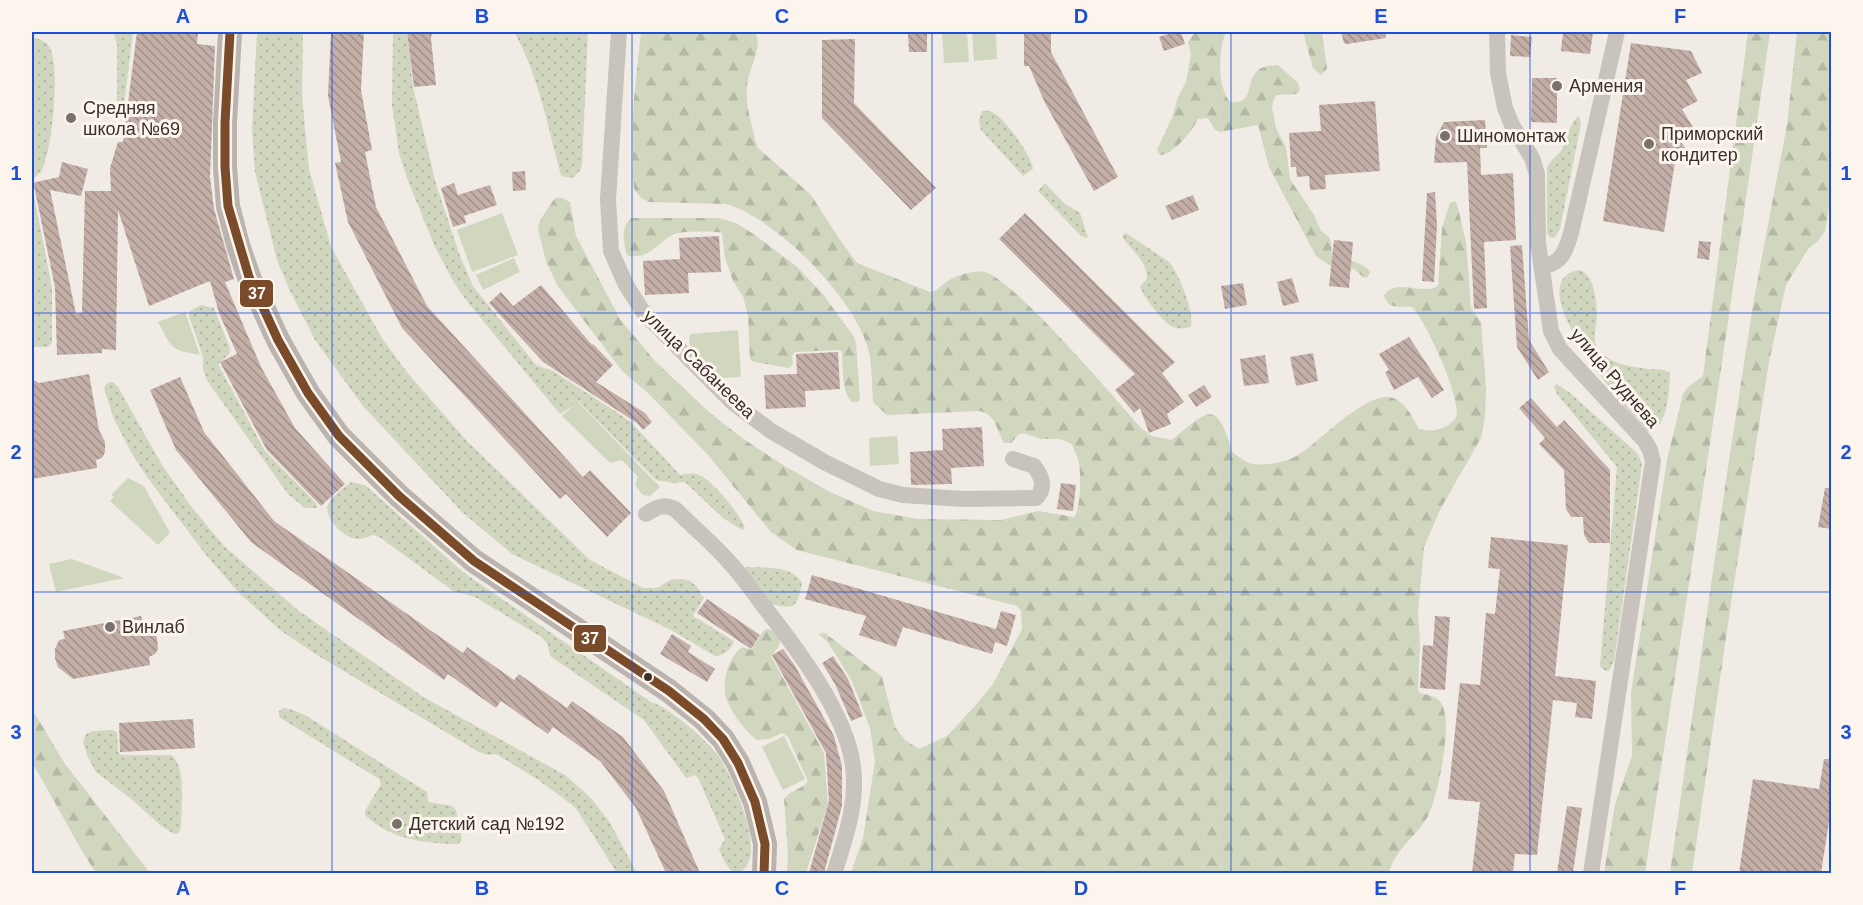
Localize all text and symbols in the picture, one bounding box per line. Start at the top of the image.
text: A [176,5,190,27]
text: B [475,5,489,27]
text: C [775,5,789,27]
text: D [1074,5,1088,27]
text: E [1374,5,1388,27]
text: F [1674,5,1686,27]
place label: Армения [1569,76,1643,96]
marker: Армения [1550,79,1564,93]
place label: Средняя школа №69 [83,98,180,139]
marker: Средняя школа №69 [64,111,78,125]
place label: Приморский кондитер [1661,124,1763,165]
place label: Шиномонтаж [1457,126,1566,146]
marker: Шиномонтаж [1438,129,1452,143]
marker: Приморский кондитер [1642,137,1656,151]
text: 1 [10,162,22,184]
text: 1 [1840,162,1852,184]
line badge: 37 [239,279,274,308]
text: 37 [248,285,266,302]
street label: улица Сабанеева [639,306,760,423]
street label: улица Руднева [1567,324,1664,432]
text: 2 [10,441,22,463]
text: 2 [1840,441,1852,463]
place label: Винлаб [122,617,185,637]
marker: Винлаб [103,620,117,634]
line badge: 37 [573,624,607,653]
text: 37 [581,630,599,647]
unlabelled marker [642,671,654,683]
text: 3 [10,721,22,743]
text: 3 [1840,721,1852,743]
place label: Детский сад №192 [409,814,565,834]
marker: Детский сад №192 [390,817,404,831]
text: A [176,877,190,899]
text: B [475,877,489,899]
text: C [775,877,789,899]
text: D [1074,877,1088,899]
text: E [1374,877,1388,899]
text: F [1674,877,1686,899]

